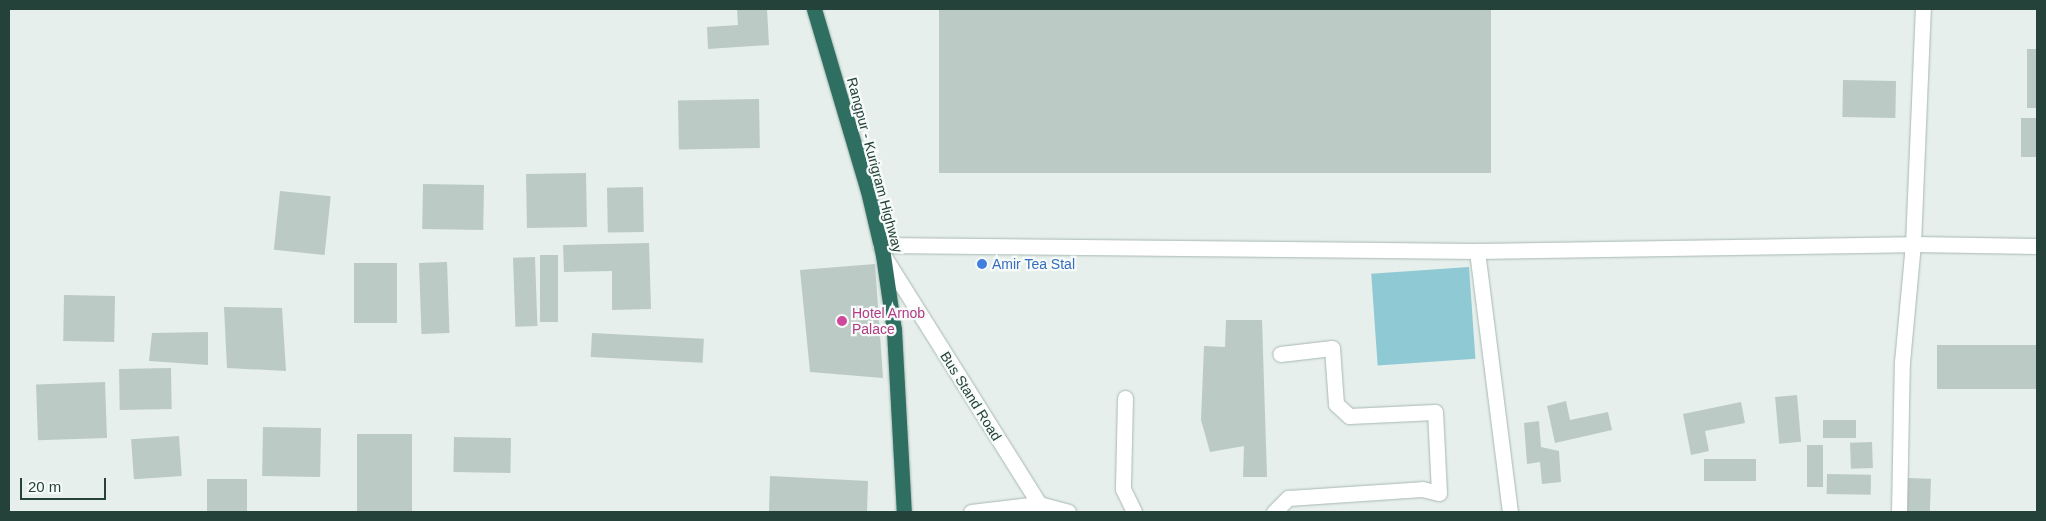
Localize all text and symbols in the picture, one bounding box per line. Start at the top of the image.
street label: Rangpur - Kurigram Highway [844,76,906,254]
place label: Amir Tea Stal [992,256,1075,272]
marker: Amir Tea Stal [976,258,988,270]
place label: Hotel Arnob Palace [852,305,926,338]
marker: Hotel Arnob Palace [836,315,848,327]
street label: Bus Stand Road [937,348,1005,444]
scale bar [22,468,109,500]
text: 20 m [28,478,61,495]

